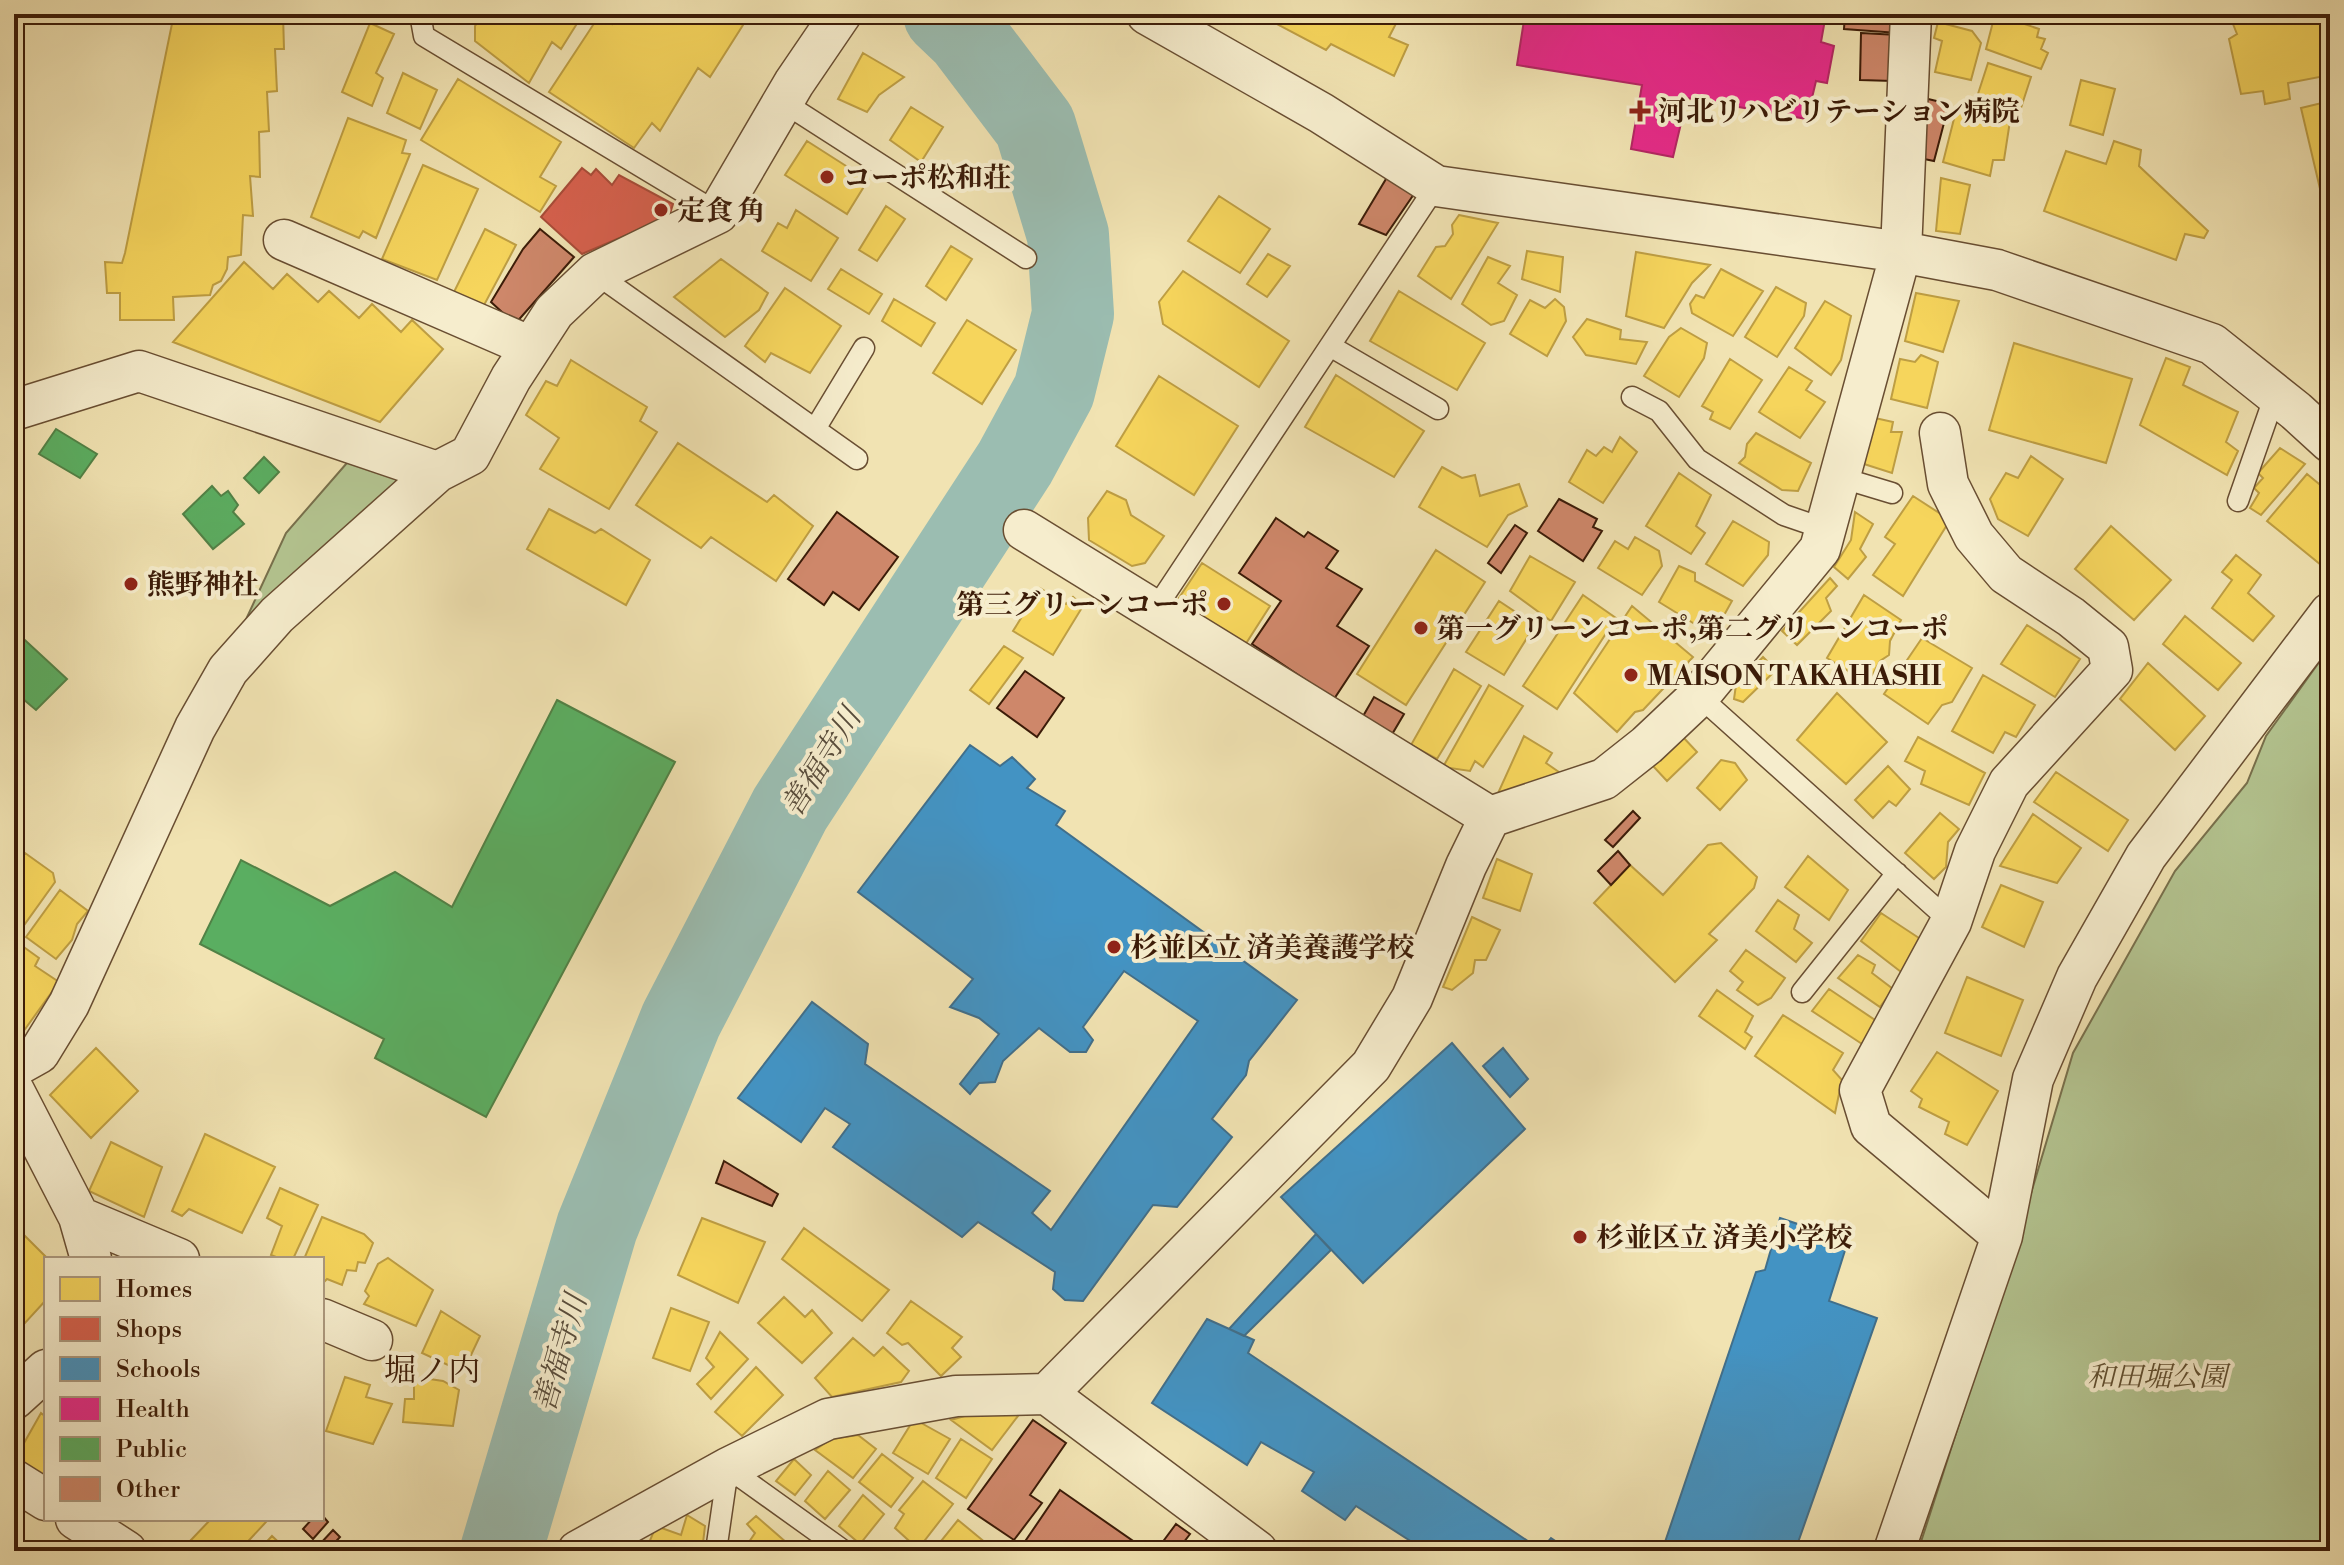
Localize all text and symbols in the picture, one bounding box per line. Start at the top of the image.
place label: 河北リハビリテーション病院 [1658,95,2019,130]
marker: 河北リハビリテーション病院 [1629,100,1651,122]
place label: コーポ松和荘 [843,161,1011,196]
marker: コーポ松和荘 [818,168,836,186]
place label: 定食 角 [677,194,765,229]
marker: 定食 角 [652,201,670,219]
place label: 熊野神社 [147,568,259,603]
marker: 熊野神社 [122,575,140,593]
place label: 第三グリーンコーポ [957,588,1208,623]
marker: 第三グリーンコーポ [1215,595,1233,613]
place label: 第一グリーンコーポ,第二グリーンコーポ [1437,612,1949,647]
marker: 第一グリーンコーポ,第二グリーンコーポ [1412,619,1430,637]
place label: MAISON TAKAHASHI [1647,659,1942,694]
marker: MAISON TAKAHASHI [1622,666,1640,684]
water label: 善福寺川 [774,699,871,823]
place label: 杉並区立 済美養護学校 [1130,931,1414,966]
marker: 杉並区立 済美養護学校 [1105,938,1123,956]
place label: 杉並区立 済美小学校 [1596,1221,1852,1256]
marker: 杉並区立 済美小学校 [1571,1228,1589,1246]
legend [44,1257,324,1521]
text: Homes [116,1275,192,1305]
water label: 善福寺川 [526,1287,597,1416]
text: Shops [116,1315,182,1345]
district label: 堀ノ内 [384,1351,480,1391]
text: Schools [116,1355,201,1385]
park label: 和田堀公園 [2087,1360,2231,1395]
text: Health [116,1395,190,1425]
text: Public [116,1435,187,1465]
text: Other [116,1475,180,1505]

